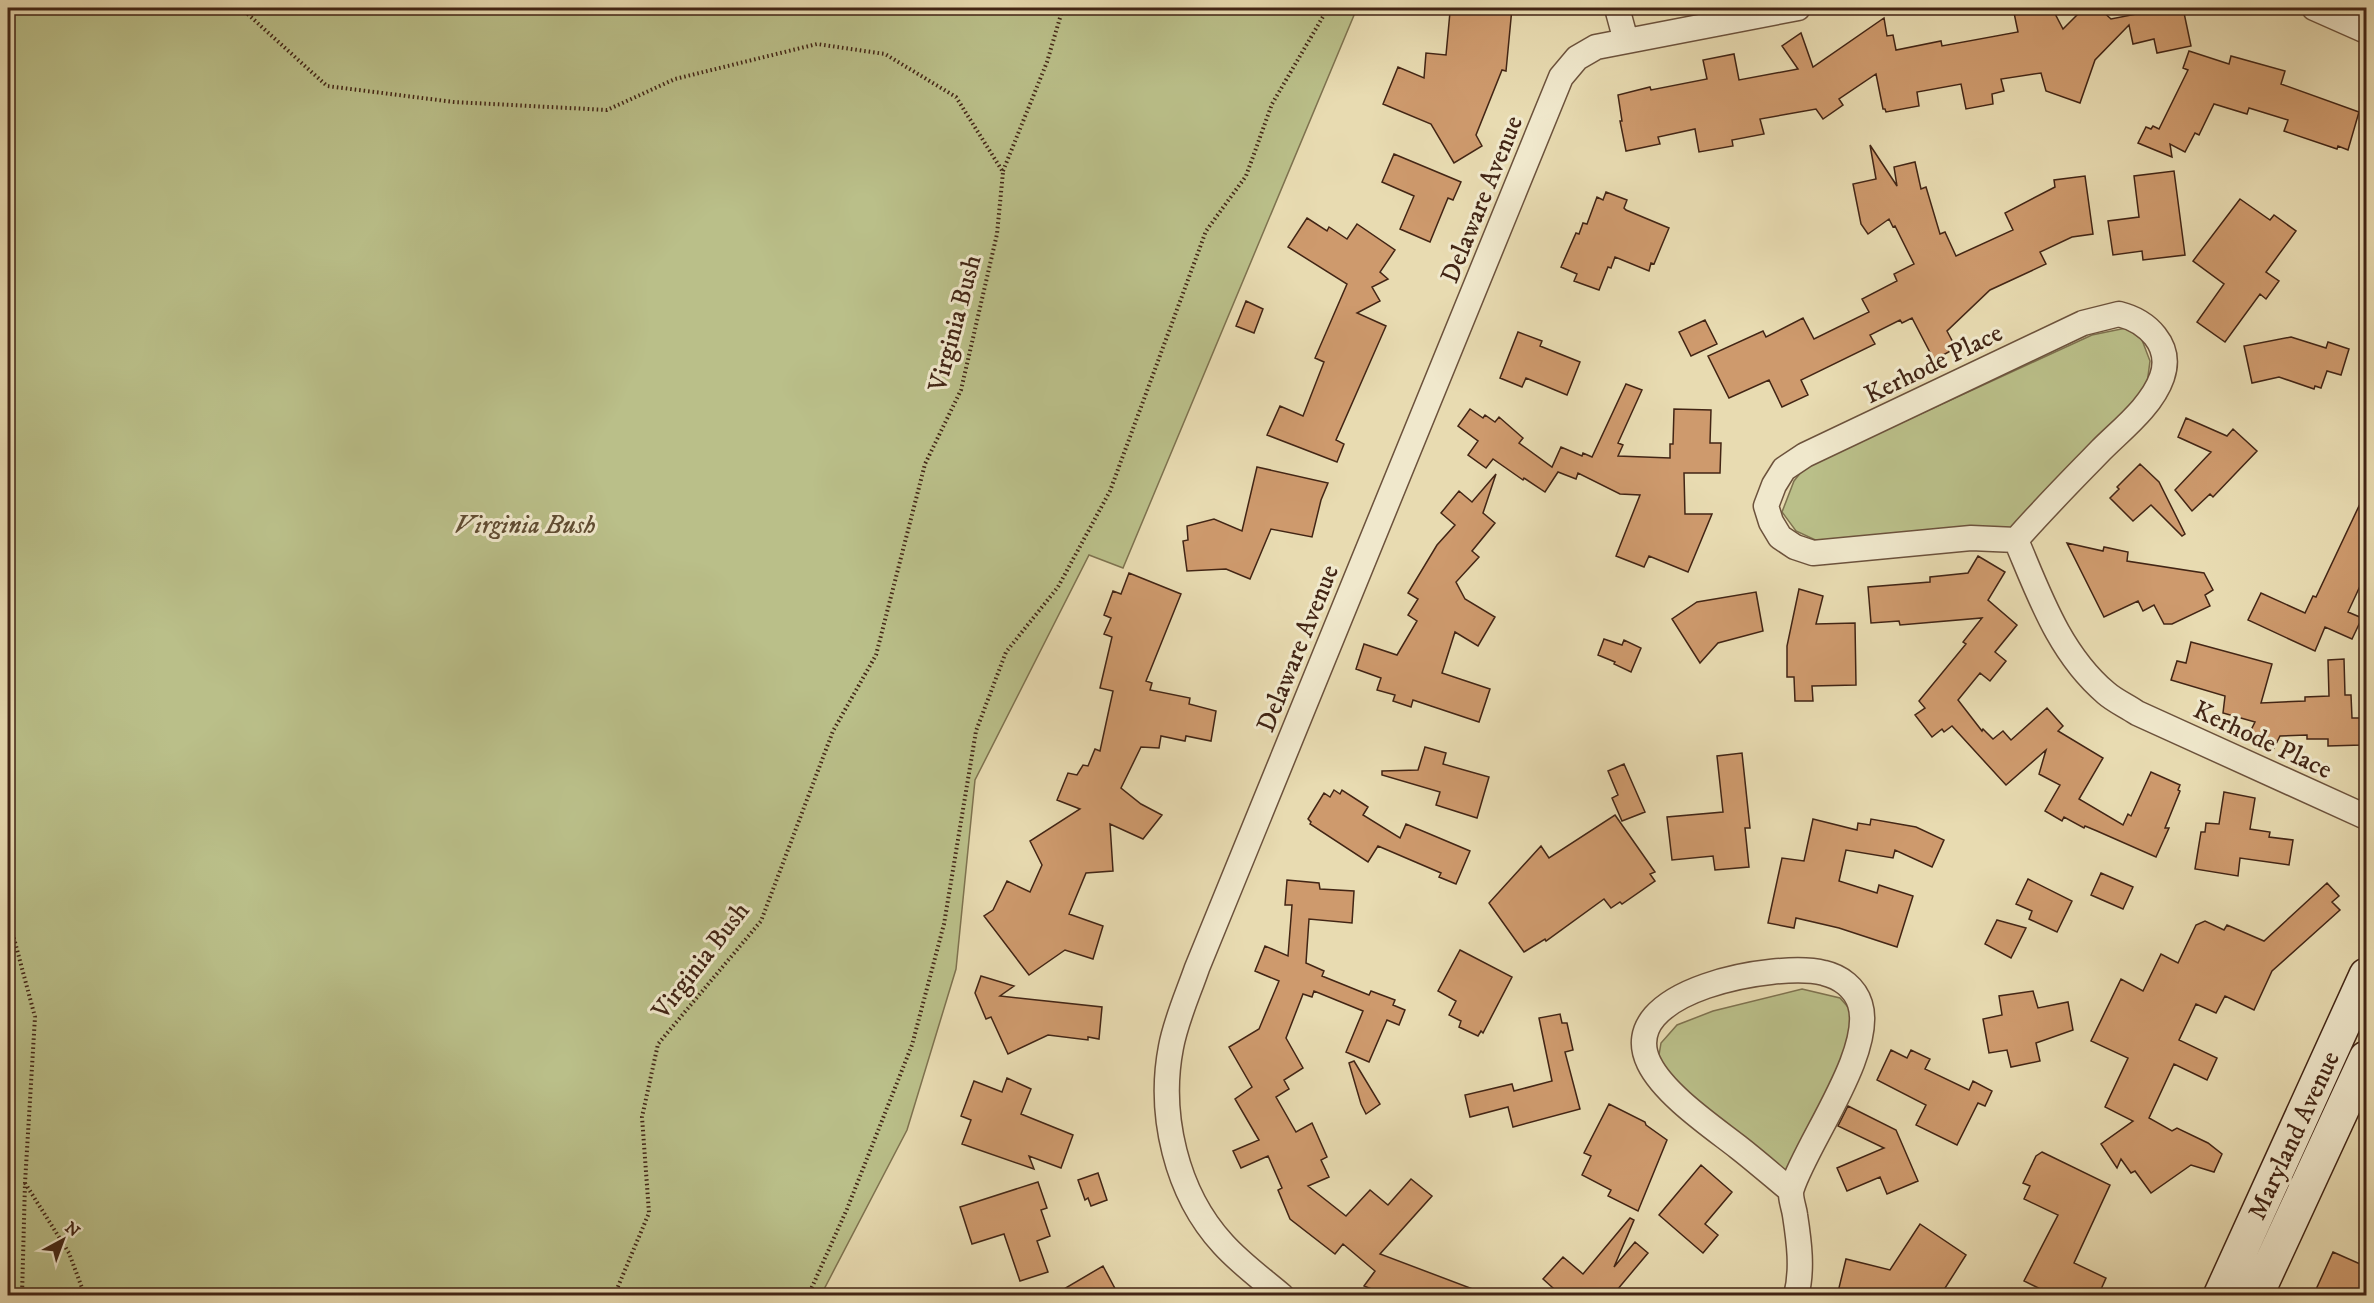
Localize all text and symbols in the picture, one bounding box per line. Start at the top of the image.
street label: Delaware Avenue [1434,111,1531,288]
street label: Virginia Bush [921,251,990,396]
street label: Kerhode Place [1859,317,2008,412]
park label: Virginia Bush [454,509,596,542]
street label: Delaware Avenue [1250,560,1347,737]
street label: Kerhode Place [2188,694,2337,787]
street label: Virginia Bush [644,895,758,1027]
street label: Maryland Avenue [2241,1046,2348,1225]
north arrow [33,1210,93,1270]
text: N [61,1218,84,1241]

